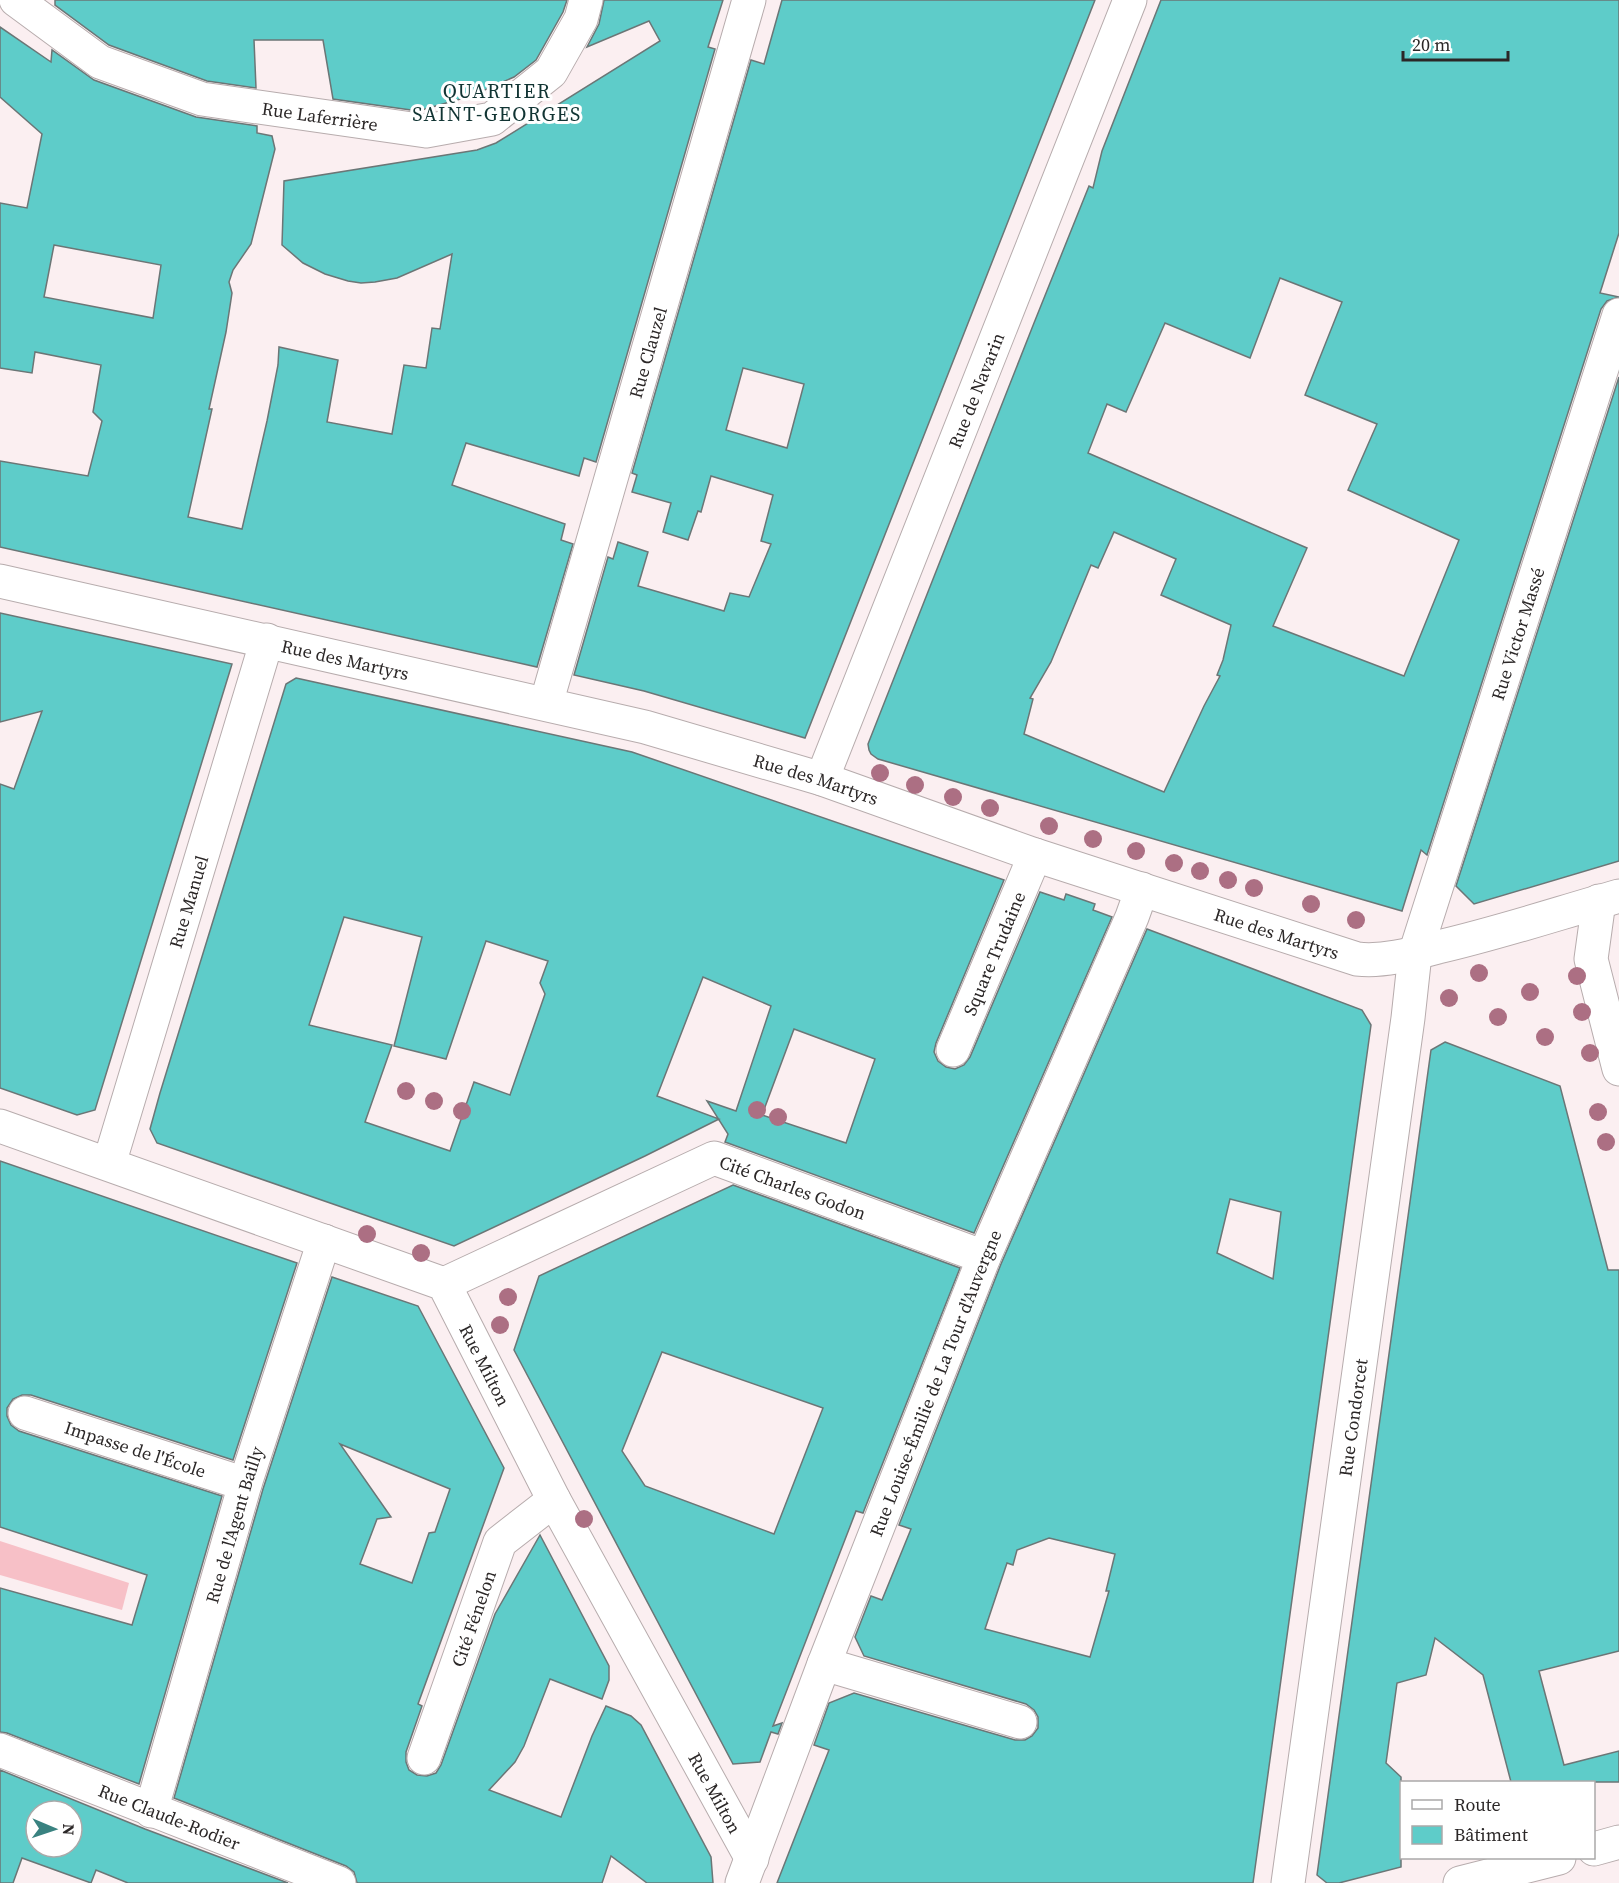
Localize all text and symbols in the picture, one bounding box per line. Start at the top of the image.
scale bar [1403,24,1508,62]
text: 20 m [1412,32,1450,57]
district label: QUARTIER SAINT-GEORGES [412,77,582,128]
street label: Rue Laferrière [260,95,380,136]
street label: Rue Clauzel [622,304,672,401]
street label: Rue de Navarin [942,329,1010,452]
street label: Rue Victor Massé [1484,564,1550,703]
street label: Rue des Martyrs [279,633,412,686]
street label: Rue des Martyrs [751,747,882,811]
street label: Rue Manuel [162,852,214,951]
street label: Square Trudaine [957,887,1031,1019]
street label: Rue des Martyrs [1211,901,1343,965]
street label: Cité Charles Godon [716,1149,870,1225]
street label: Rue Louise-Émilie de La Tour d'Auvergne [863,1226,1007,1540]
street label: Rue Milton [454,1320,517,1410]
street label: Rue Condorcet [1332,1357,1373,1478]
street label: Impasse de l'École [62,1414,209,1483]
street label: Rue de l'Agent Bailly [199,1442,269,1606]
street label: Cité Fénelon [445,1567,502,1670]
street label: Rue Milton [683,1748,748,1838]
street label: Rue Claude-Rodier [95,1777,244,1856]
legend [1400,1781,1595,1859]
text: Route [1454,1792,1501,1817]
north arrow [24,1799,84,1859]
text: Bâtiment [1454,1822,1528,1847]
text: N [58,1823,80,1836]

